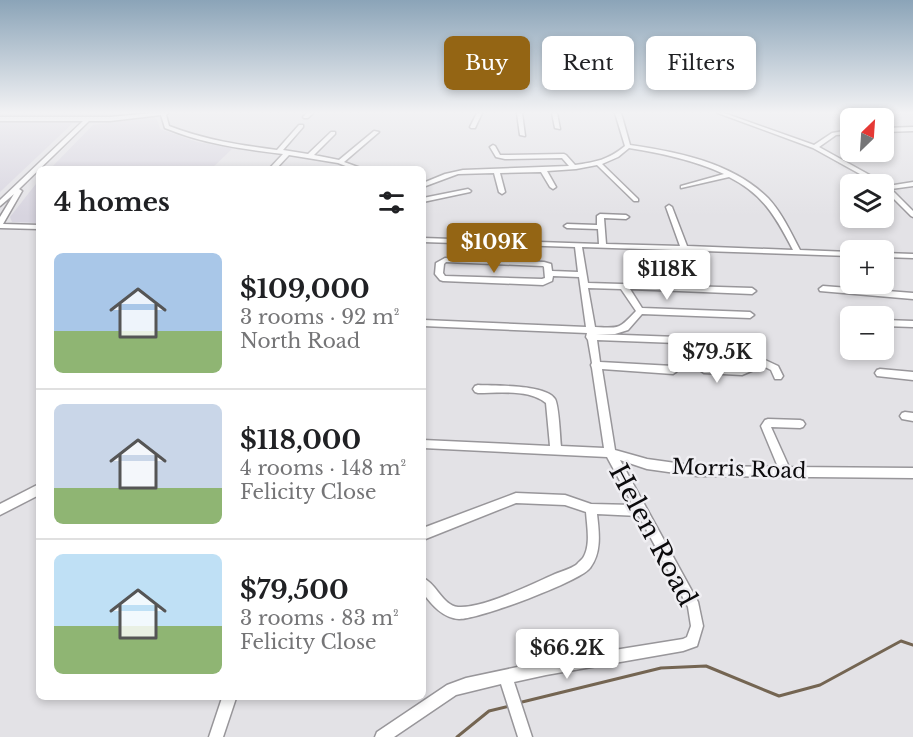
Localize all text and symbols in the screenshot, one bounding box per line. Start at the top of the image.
chip: Buy [444,36,530,90]
chip: Rent [542,36,634,90]
chip: Filters [646,36,756,90]
north arrow [840,108,894,162]
map controls [840,108,894,360]
button: layers [840,174,894,228]
text: 4 homes [54,186,170,218]
icon: filters [375,186,408,219]
pin: $109K [452,223,536,274]
text: $109K [461,230,527,254]
button: + [840,240,894,294]
pin: $118K [625,250,709,301]
text: $118K [637,257,697,281]
text: $109,000 [240,273,370,305]
icon: home [102,277,174,349]
text: 3 rooms · 92 m² [240,305,399,329]
button: − [840,306,894,360]
text: North Road [240,329,360,353]
pin: $79.5K [668,333,766,384]
text: $79.5K [682,340,752,364]
text: $118,000 [240,424,361,456]
icon: home [102,428,174,500]
street label: Morris Road [671,454,807,484]
text: 4 rooms · 148 m² [240,456,406,480]
street label: Helen Road [602,459,704,611]
text: Felicity Close [240,480,377,504]
text: $79,500 [240,574,349,606]
icon: home [102,578,174,650]
text: 3 rooms · 83 m² [240,606,399,630]
pin: $66.2K [518,629,616,680]
text: Felicity Close [240,630,377,654]
text: $66.2K [530,636,604,660]

